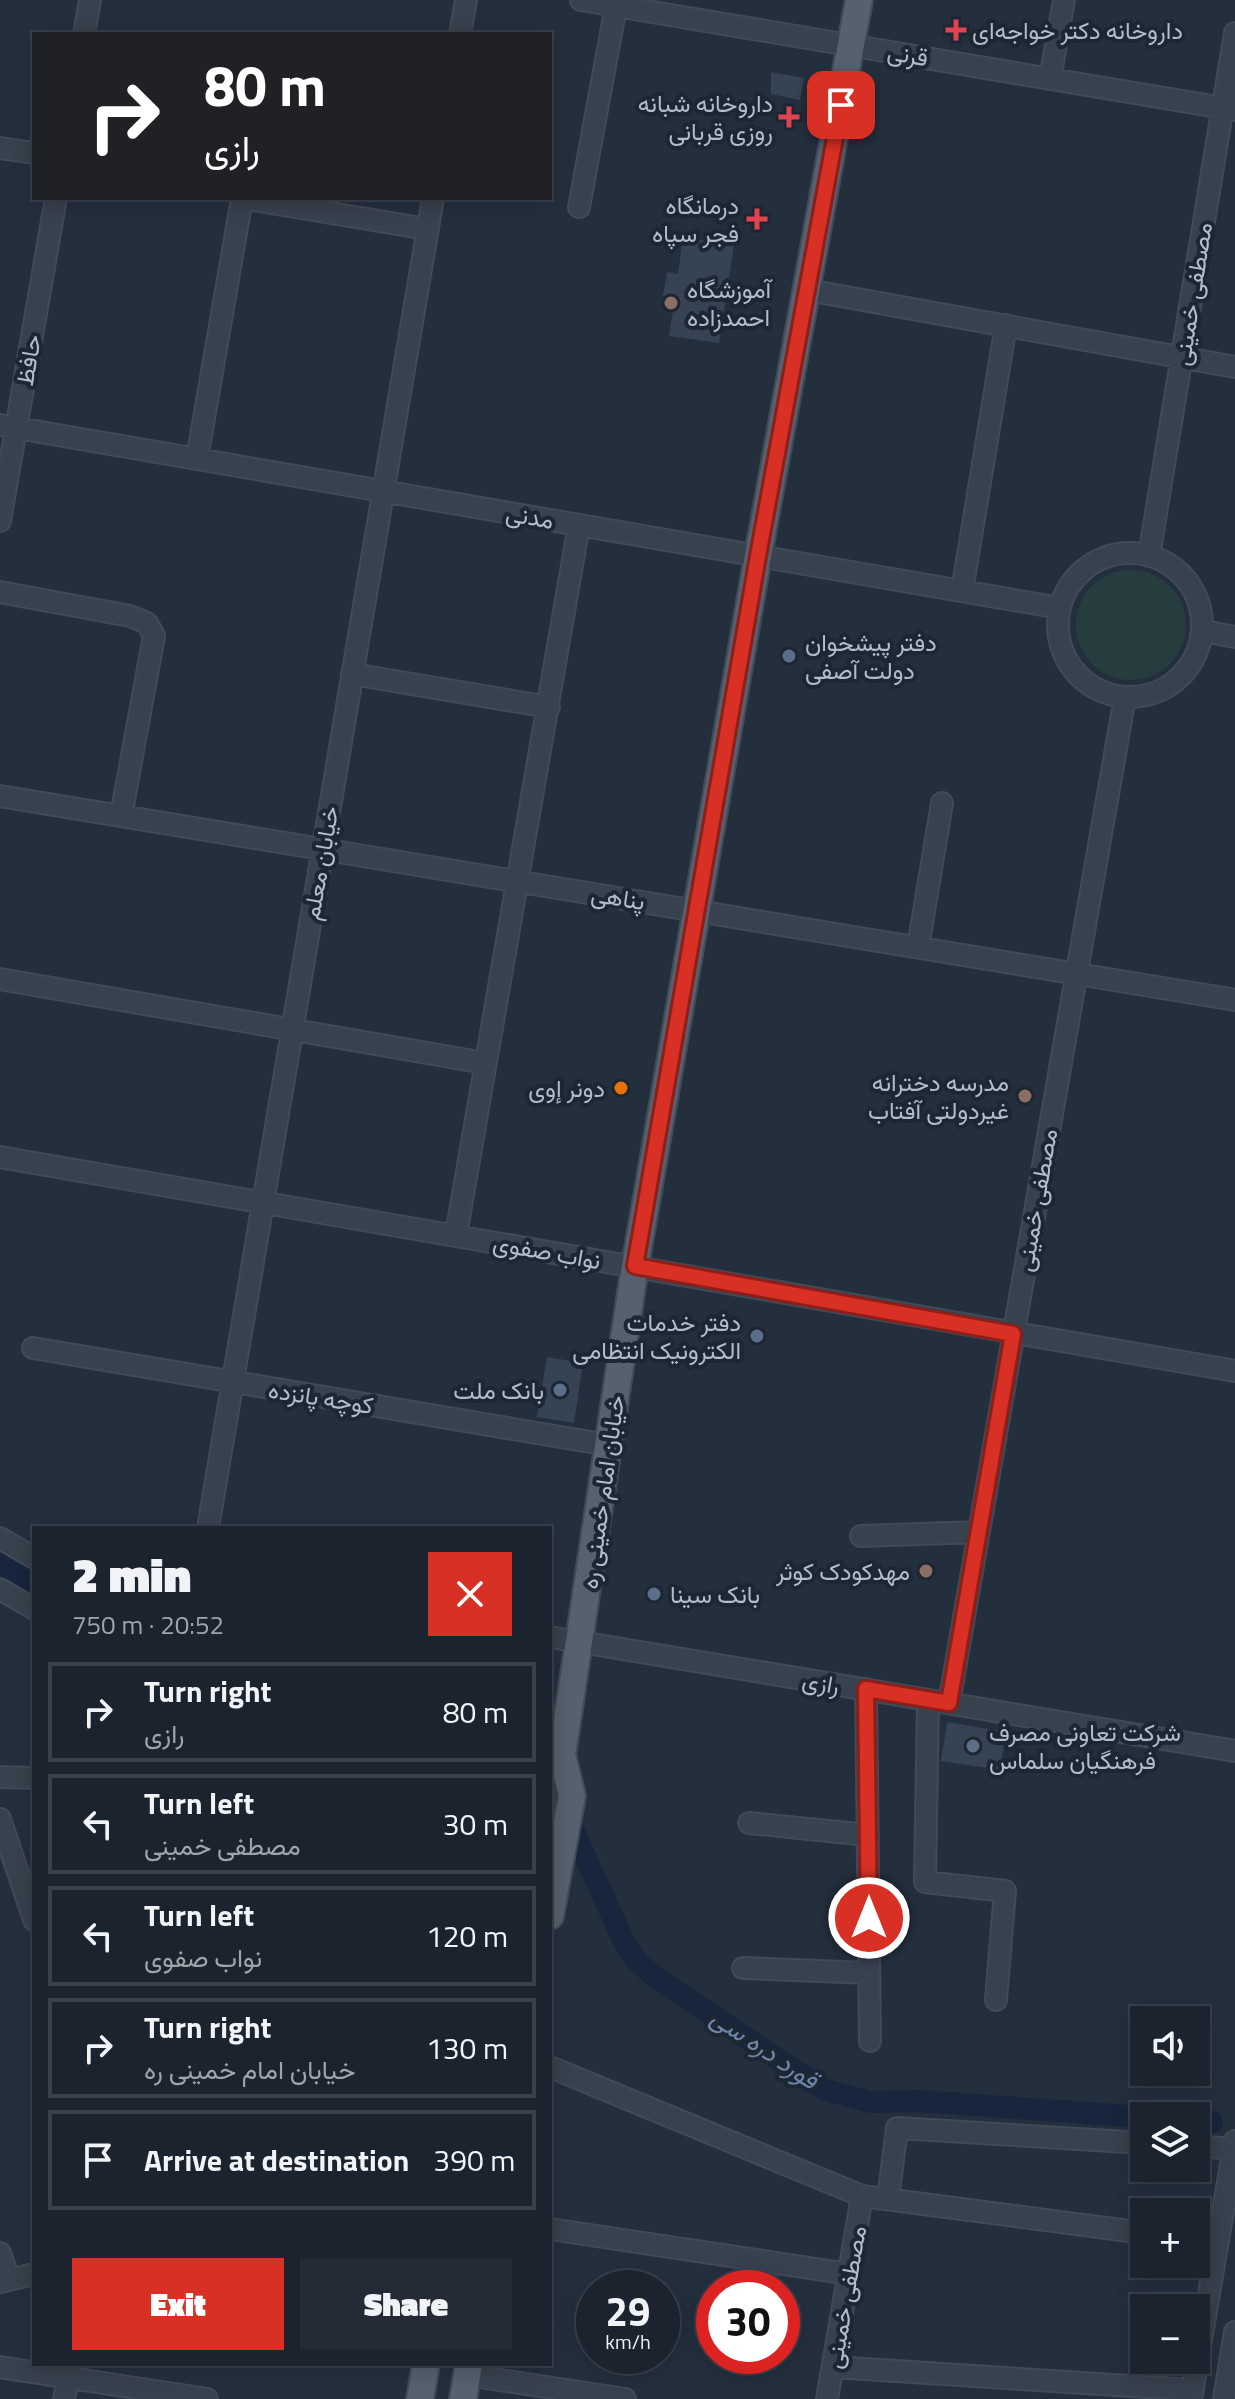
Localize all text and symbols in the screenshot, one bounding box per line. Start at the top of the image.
place label: داروخانه دکتر خواجه‌ای [972,12,1183,48]
marker: داروخانه دکتر خواجه‌ای [947,21,965,39]
street label: قرنی [885,33,931,75]
text: 80 m [204,43,326,128]
icon: right [72,64,176,168]
pin [807,71,875,139]
icon: arrive [819,83,863,127]
place label: داروخانه شبانه روزی قربانی [638,85,773,149]
marker: داروخانه شبانه روزی قربانی [780,108,798,126]
text: رازی [204,120,260,175]
place label: درمانگاه فجر سپاه [652,187,739,251]
marker: درمانگاه فجر سپاه [746,208,768,230]
street label: مصطفی خمینی [1163,220,1221,368]
place label: آموزشگاه احمدزاده [687,271,773,335]
marker: آموزشگاه احمدزاده [662,294,680,312]
street label: حافظ [6,331,50,389]
street label: مدنی [503,494,557,538]
place label: دفتر پیشخوان دولت آصفی [805,624,937,688]
marker: دفتر پیشخوان دولت آصفی [780,647,798,665]
street label: خیابان معلم [292,803,348,923]
street label: پناهی [588,875,648,919]
place label: مدرسه دخترانه غیردولتی آفتاب [868,1064,1009,1128]
place label: دونر إوی [528,1070,605,1106]
marker: دونر إوی [612,1079,630,1097]
marker: مدرسه دخترانه غیردولتی آفتاب [1016,1087,1034,1105]
street label: مصطفی خمینی [1006,1126,1066,1274]
street label: نواب صفوی [490,1224,604,1278]
place label: دفتر خدمات الکترونیک انتظامی [572,1304,741,1368]
marker: دفتر خدمات الکترونیک انتظامی [748,1327,766,1345]
street label: کوچه پانزده [266,1371,376,1423]
place label: بانک ملت [453,1372,544,1408]
marker: بانک ملت [551,1381,569,1399]
street label: خیابان امام خمینی ره [571,1393,633,1591]
text: 2 min [72,1538,191,1611]
button: close [428,1552,512,1636]
place label: مهدکودک کوثر [775,1553,910,1589]
marker: مهدکودک کوثر [917,1562,935,1580]
place label: بانک سینا [670,1576,760,1612]
marker: بانک سینا [645,1585,663,1603]
text: 750 m · 20:52 [72,1605,224,1644]
street label: رازی [800,1661,842,1703]
text: Turn right [144,1668,272,1714]
text: 80 m [443,1689,508,1735]
icon: right [76,1690,120,1734]
text: رازی [144,1714,184,1753]
place label: شرکت تعاونی مصرف فرهنگیان سلماس [989,1714,1181,1778]
marker: شرکت تعاونی مصرف فرهنگیان سلماس [964,1737,982,1755]
text: Turn left [144,1780,254,1826]
text: 30 m [443,1801,508,1847]
icon: left [76,1802,120,1846]
text: مصطفی خمینی [144,1826,301,1865]
position arrow [827,1876,911,1960]
text: Turn left [144,1892,254,1938]
text: 120 m [426,1913,508,1959]
icon: left [76,1914,120,1958]
text: نواب صفوی [144,1938,262,1977]
water label: قورد دره سی [703,1997,829,2100]
text: Turn right [144,2004,272,2050]
map controls [1130,2006,1210,2374]
button: sound [1130,2006,1210,2086]
text: 130 m [426,2025,508,2071]
icon: right [76,2026,120,2070]
text: خیابان امام خمینی ره [144,2050,355,2089]
button: layers [1130,2102,1210,2182]
text: Arrive at destination [144,2137,409,2183]
text: 390 m [433,2137,515,2183]
icon: arrive [76,2138,120,2182]
button: + [1130,2198,1210,2278]
street label: مصطفی خمینی [815,2223,875,2371]
button: Exit [72,2258,284,2350]
button: Share [300,2258,512,2350]
speed limit sign: 30 [696,2270,800,2374]
text: 29 [606,2281,650,2342]
button: − [1130,2294,1210,2374]
text: km/h [605,2326,651,2357]

